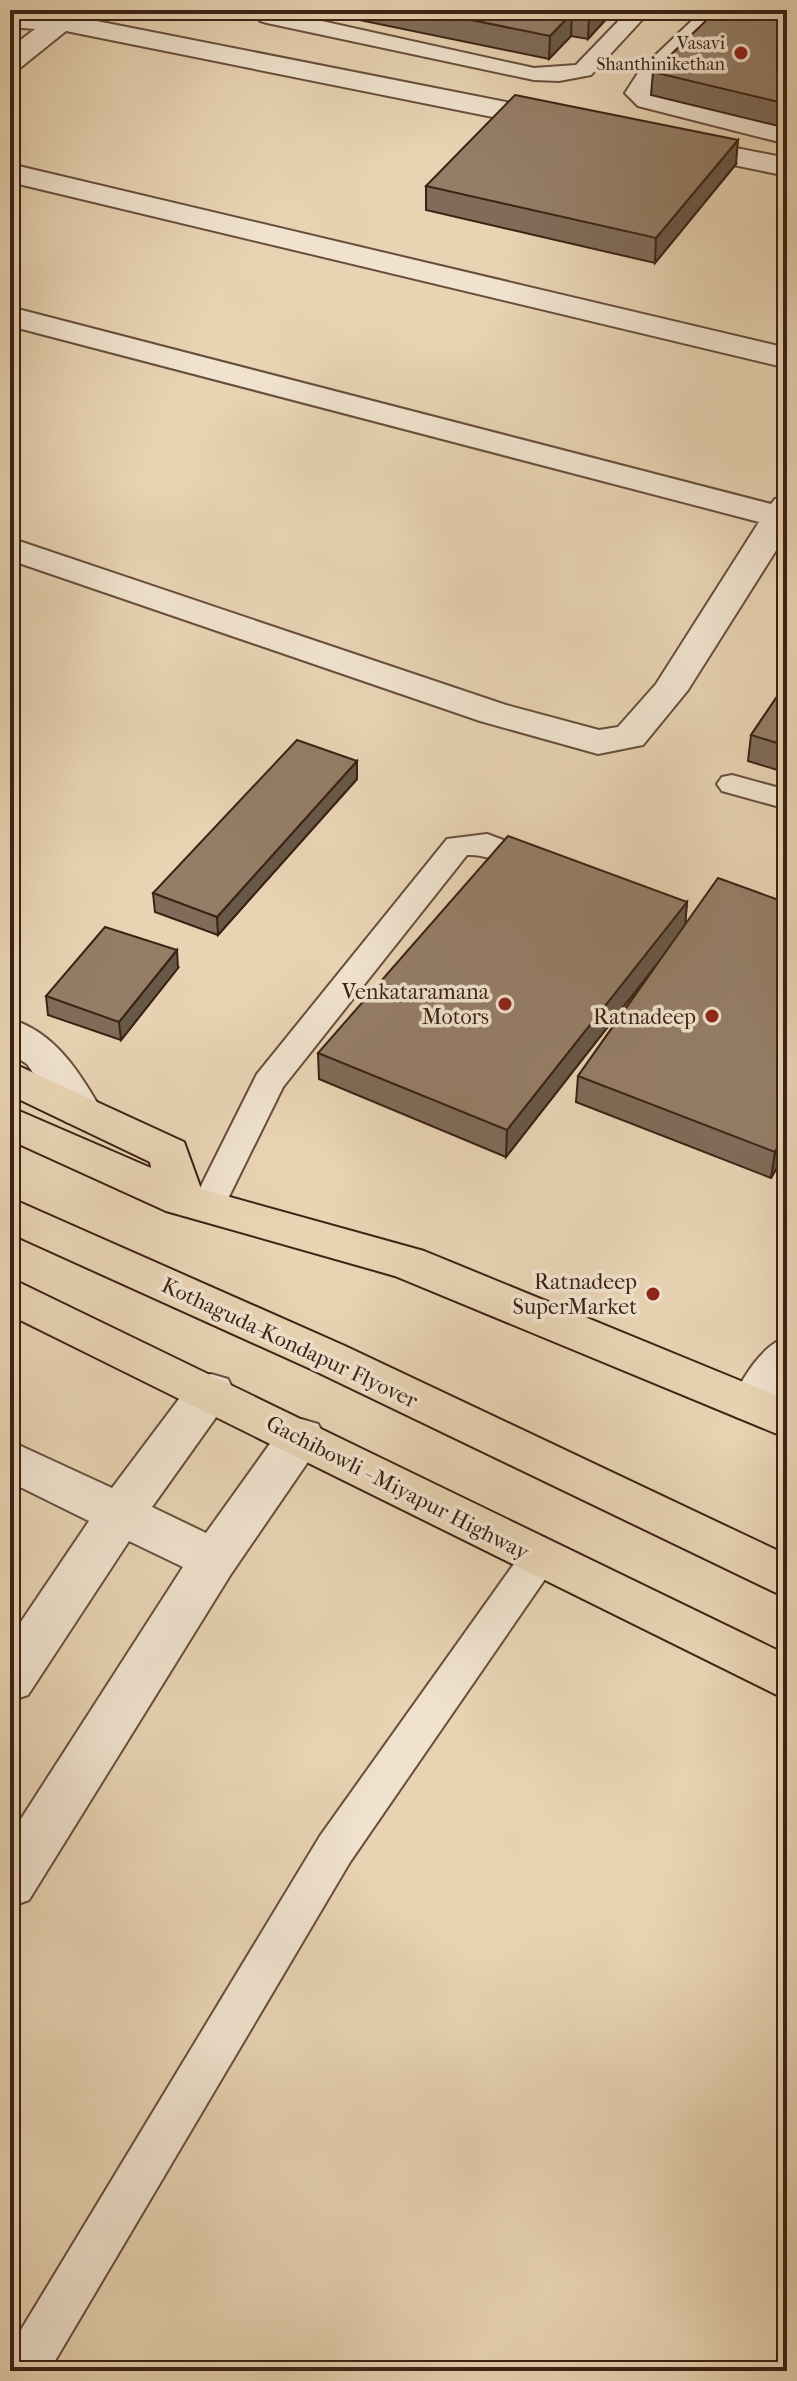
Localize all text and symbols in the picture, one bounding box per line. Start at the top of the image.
place label: Vasavi Shanthinikethan [596,33,726,75]
marker: Vasavi Shanthinikethan [732,44,750,62]
place label: Venkataramana Motors [341,979,490,1030]
marker: Venkataramana Motors [496,995,514,1013]
place label: Ratnadeep [593,1004,696,1030]
marker: Ratnadeep [703,1007,721,1025]
place label: Ratnadeep SuperMarket [512,1269,637,1320]
street label: Kothaguda-Kondapur Flyover [157,1272,422,1414]
marker: Ratnadeep SuperMarket [644,1285,662,1303]
street label: Gachibowli - Miyapur Highway [262,1410,534,1566]

